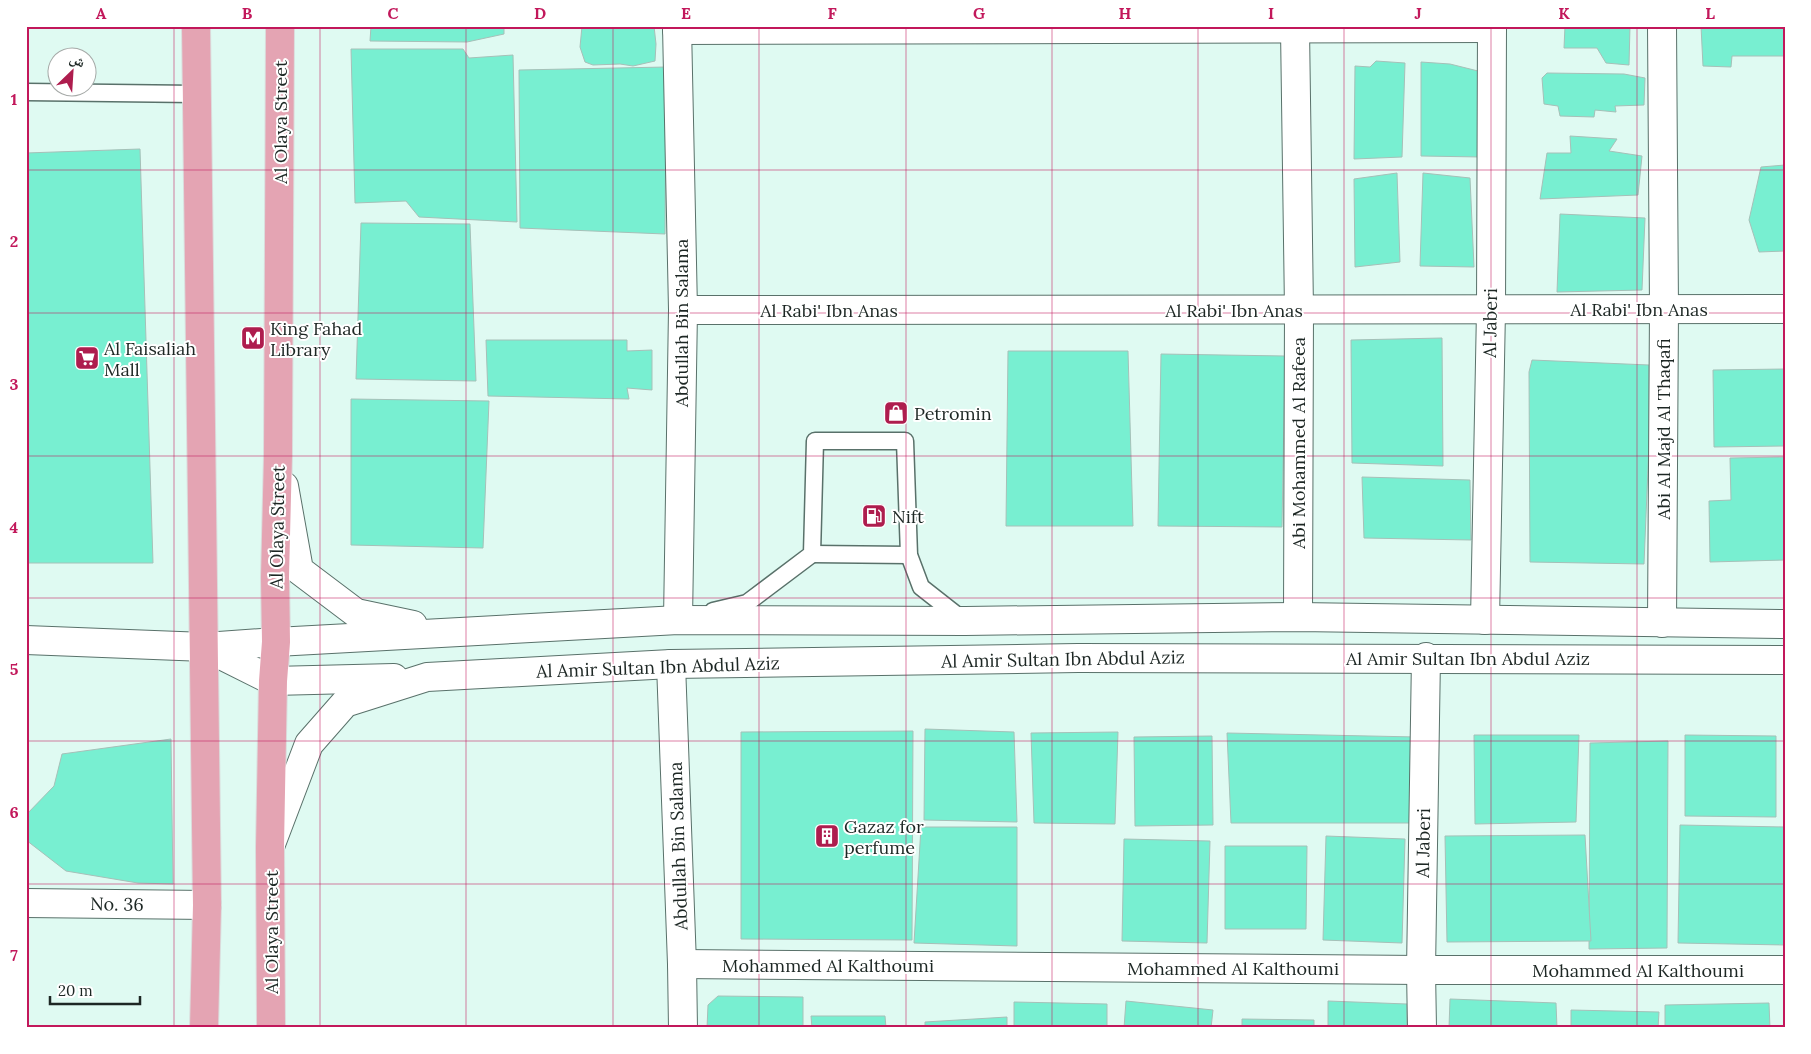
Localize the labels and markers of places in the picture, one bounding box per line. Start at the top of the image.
place label: King Fahad Library [270,317,362,361]
metro station icon: King Fahad Library [240,325,266,351]
place label: Al Faisaliah Mall [103,337,196,381]
supermarket icon: Al Faisaliah Mall [74,345,100,371]
shop icon: Petromin [883,400,909,426]
place label: Petromin [914,402,992,425]
fuel station icon: Nift [861,503,887,529]
place label: Nift [892,505,924,528]
place label: Gazaz for perfume [844,815,924,859]
building icon: Gazaz for perfume [814,823,840,849]

